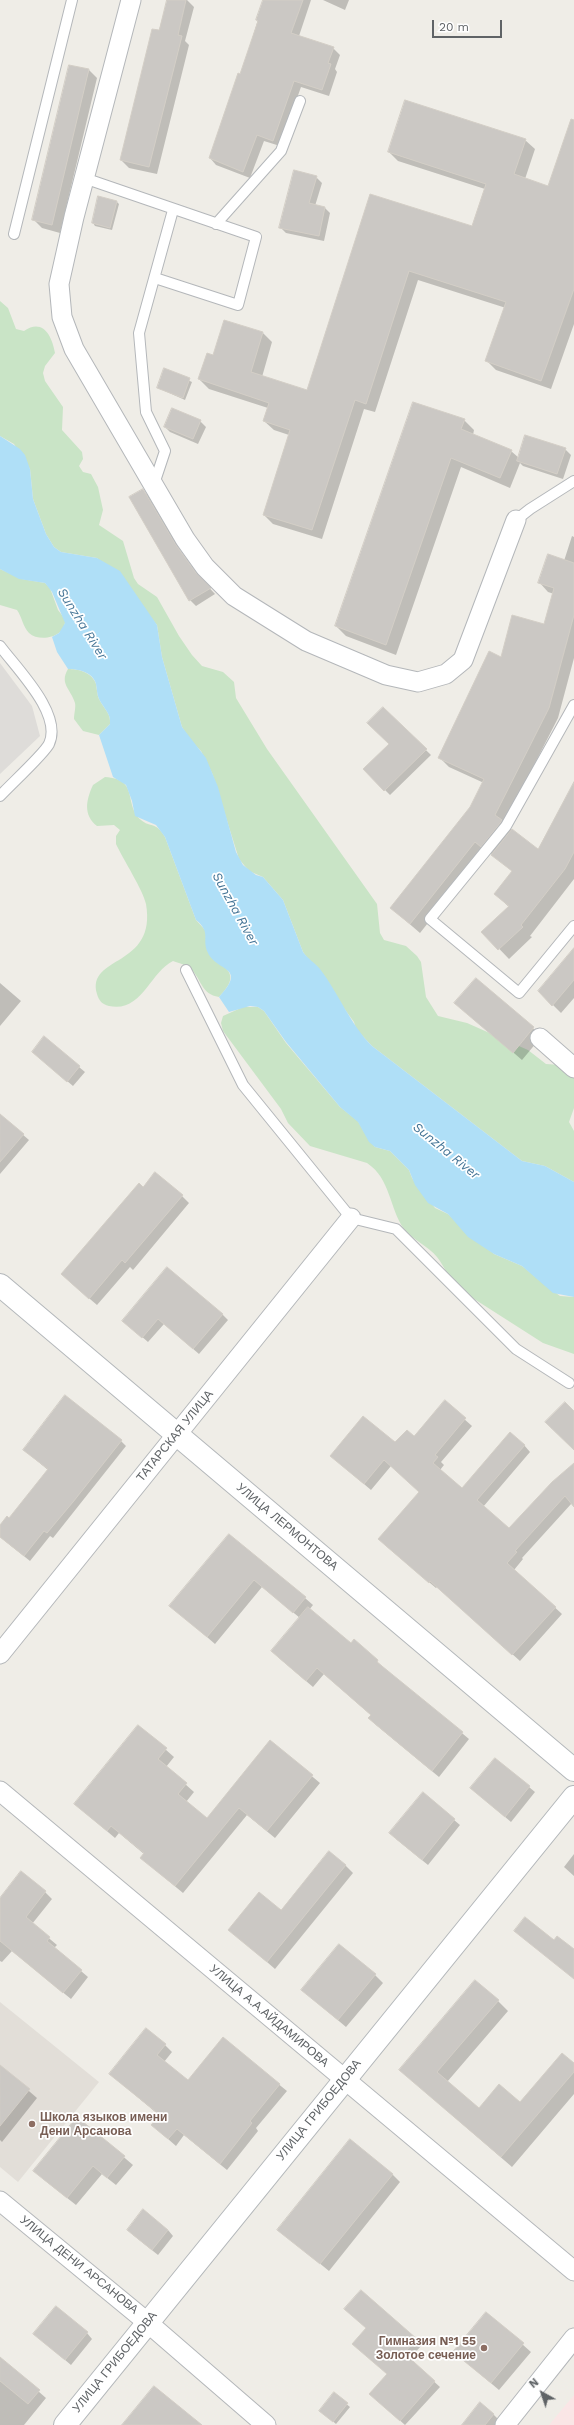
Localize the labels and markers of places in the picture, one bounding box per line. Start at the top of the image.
place label: Школа языков имени Дени Арсанова [40,2110,167,2138]
marker: Школа языков имени Дени Арсанова [27,2119,37,2129]
place label: Гимназия №1 55 Золотое сечение [376,2334,476,2362]
marker: Гимназия №1 55 Золотое сечение [479,2343,489,2353]

